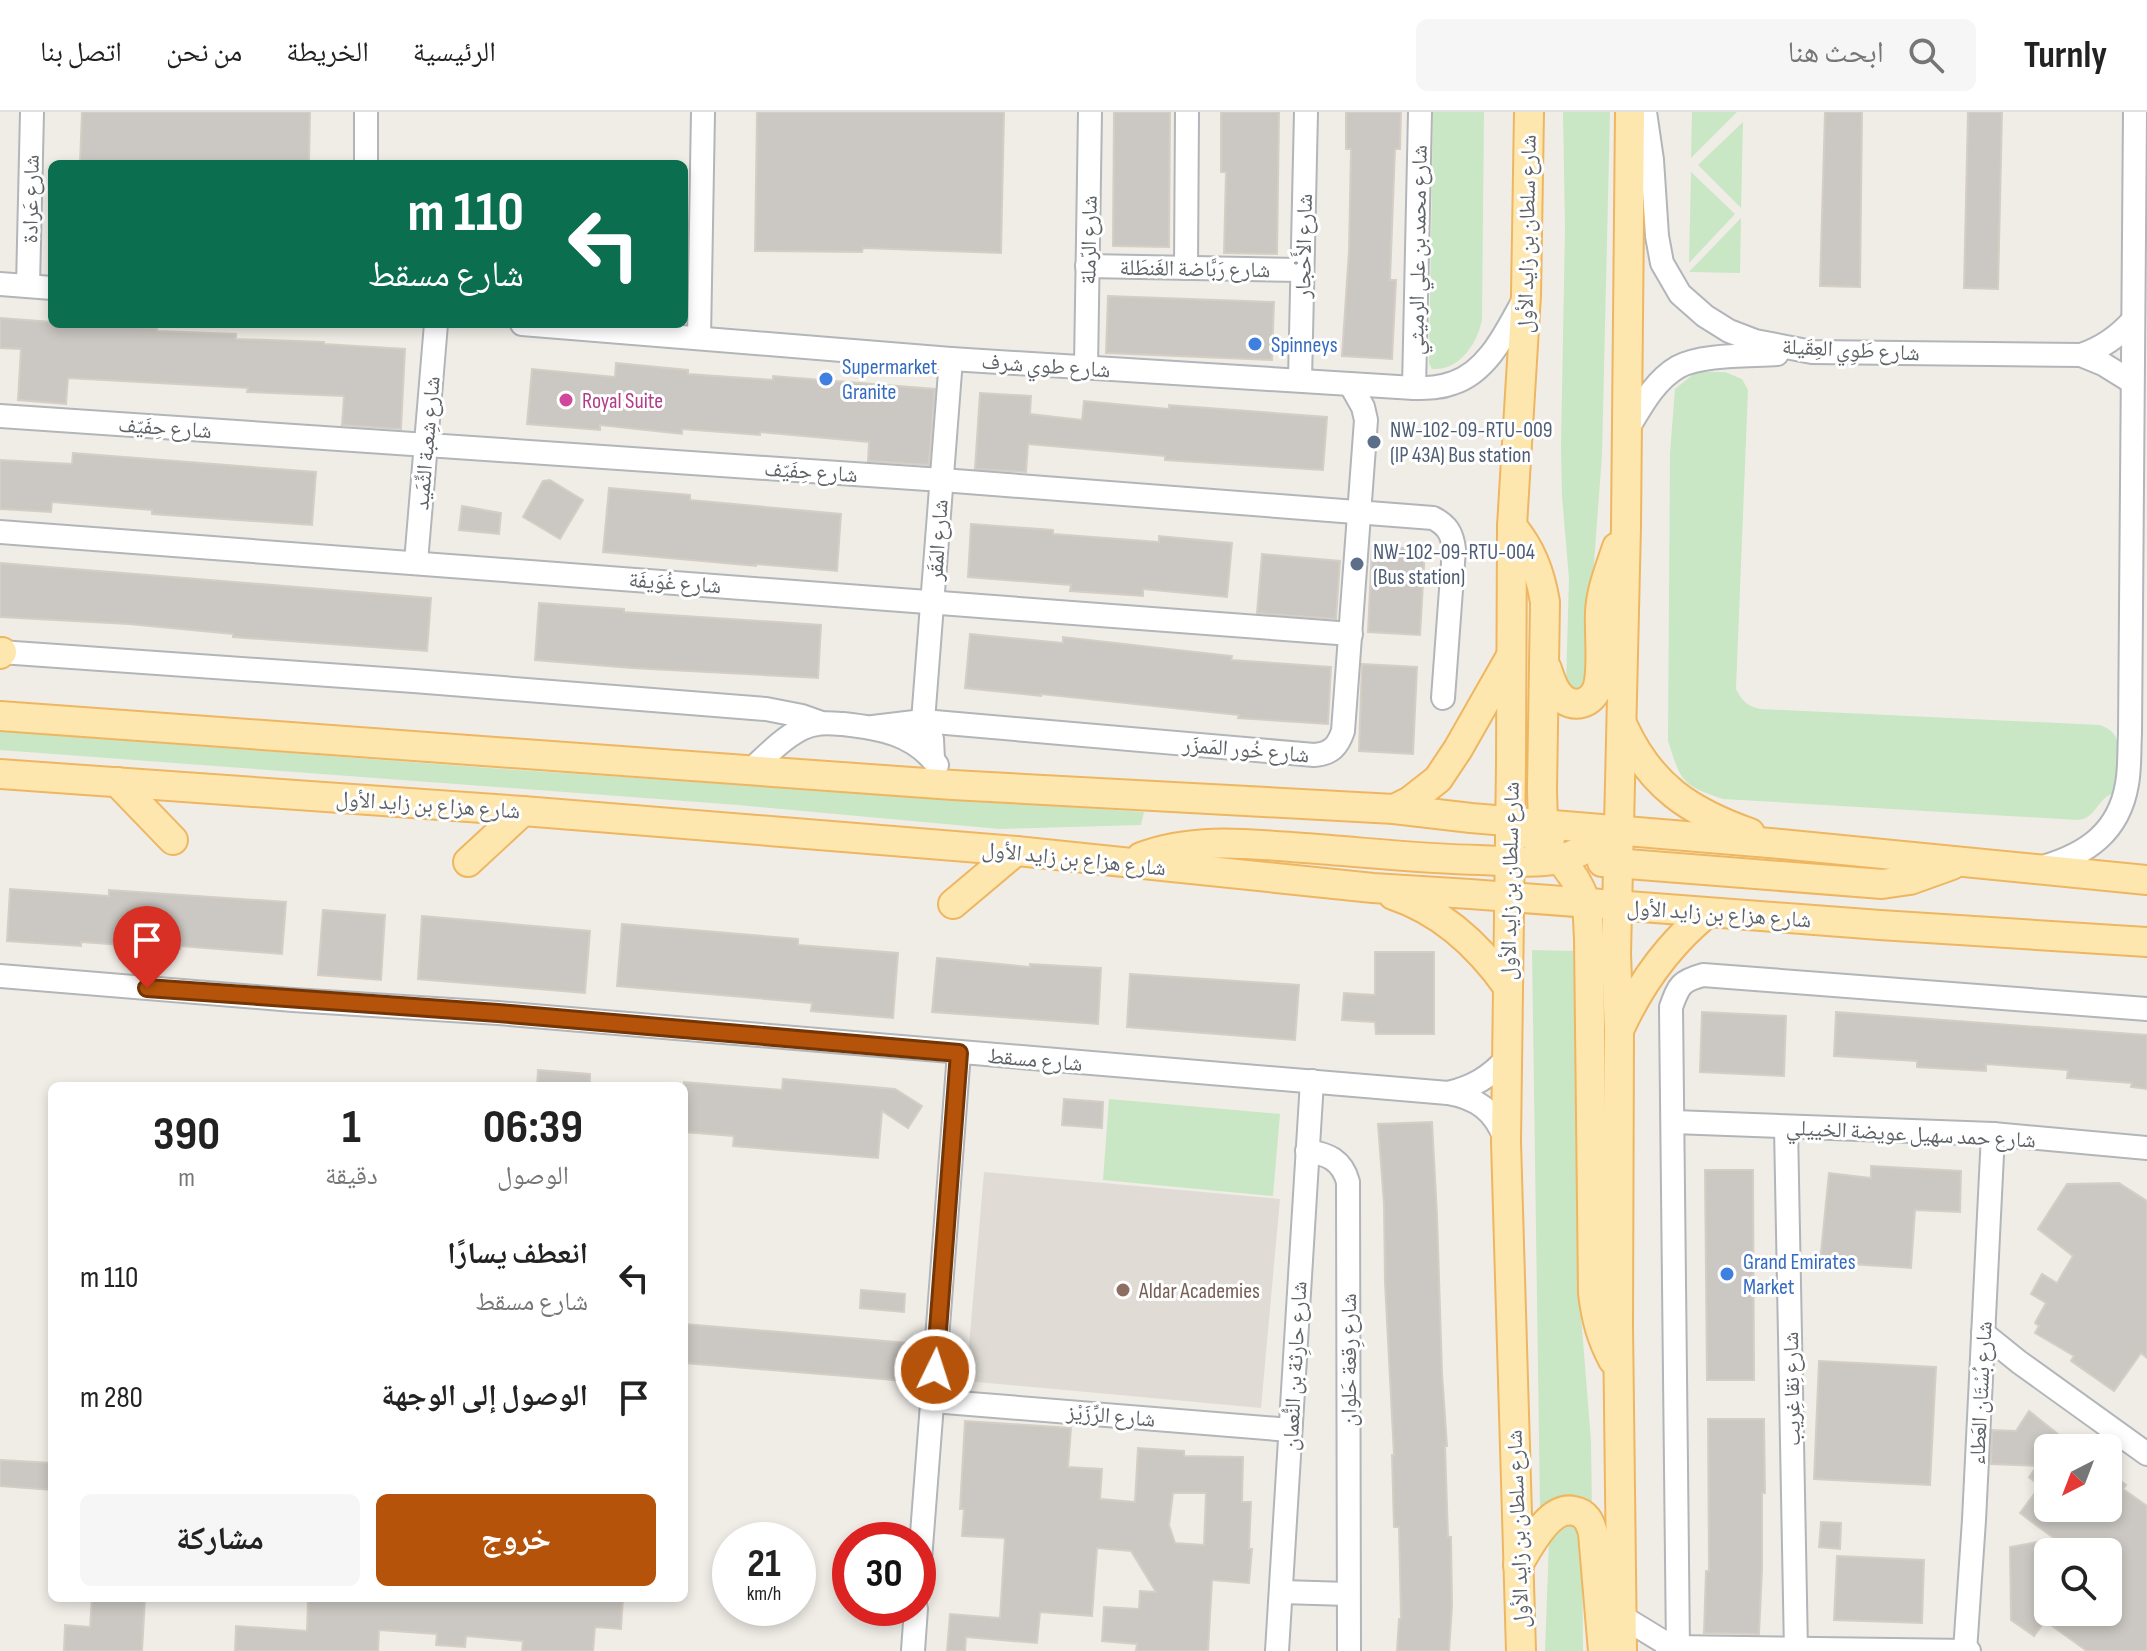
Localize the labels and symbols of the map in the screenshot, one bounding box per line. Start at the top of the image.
street label: شارع سلطان بن زايد الأول [1512,134,1543,334]
street label: شارع محمد بن علي الرميثي [1403,145,1436,355]
street label: شارع عَرادة [17,154,46,244]
street label: شارع الأَحْجار [1289,193,1319,300]
street label: شارع الرّملة [1075,195,1104,285]
street label: شارع رَبَّاضة الغَنطَلة [1119,255,1271,284]
place label: Spinneys [1271,332,1338,359]
street label: شارع طَوِي العِقَيلة [1781,333,1921,370]
marker: Spinneys [1246,335,1264,353]
street label: شارع طوي شرف [980,349,1111,387]
place label: Supermarket Granite [842,354,938,406]
marker: Supermarket Granite [817,370,835,388]
street label: شارع شِعبة الثِّمَيد [408,375,447,511]
place label: Royal Suite [582,388,663,415]
marker: Royal Suite [557,391,575,409]
street label: شارع حِفَيّف [117,412,213,445]
place label: NW-102-09-RTU-009 (IP 43A) Bus station [1390,417,1553,469]
marker: NW-102-09-RTU-009 (IP 43A) Bus station [1365,433,1383,451]
street label: شارع حِفَيّف [763,456,859,489]
street label: شارع المَقَر [922,498,955,583]
place label: NW-102-09-RTU-004 (Bus station) [1373,539,1535,591]
marker: NW-102-09-RTU-004 (Bus station) [1348,555,1366,573]
street label: شارع غُوَيفَة [628,567,722,600]
street label: شارع خُور المَمزَر [1180,731,1310,769]
street label: شارع سلطان بن زايد الأول [1495,781,1526,981]
street label: شارع هزاع بن زايد الأول [335,786,521,825]
street label: شارع هزاع بن زايد الأول [980,836,1167,883]
street label: شارع هزاع بن زايد الأول [1626,895,1812,934]
pin [113,906,181,988]
street label: شارع مسقط [986,1043,1084,1078]
street label: شارع حمد سهيل عويضة الخييلي [1785,1114,2036,1157]
place label: Grand Emirates Market [1743,1249,1856,1301]
marker: Grand Emirates Market [1718,1265,1736,1283]
place label: Aldar Academies [1138,1278,1260,1305]
marker: Aldar Academies [1114,1281,1132,1299]
street label: شارع حارِثة بن النُّعمان [1278,1281,1315,1452]
street label: شارع رِقعة حَلوان [1336,1293,1365,1427]
street label: شارع بُسْتَان العَطاء [1964,1321,1999,1466]
position arrow [893,1328,977,1412]
street label: شارع نِقا غِريب [1778,1332,1807,1446]
street label: شارع الرِّزَيْز [1064,1399,1156,1434]
street label: شارع سلطان بن زايد الأول [1502,1429,1535,1629]
north arrow [2034,1434,2122,1522]
speed limit sign: 30 [832,1522,936,1626]

